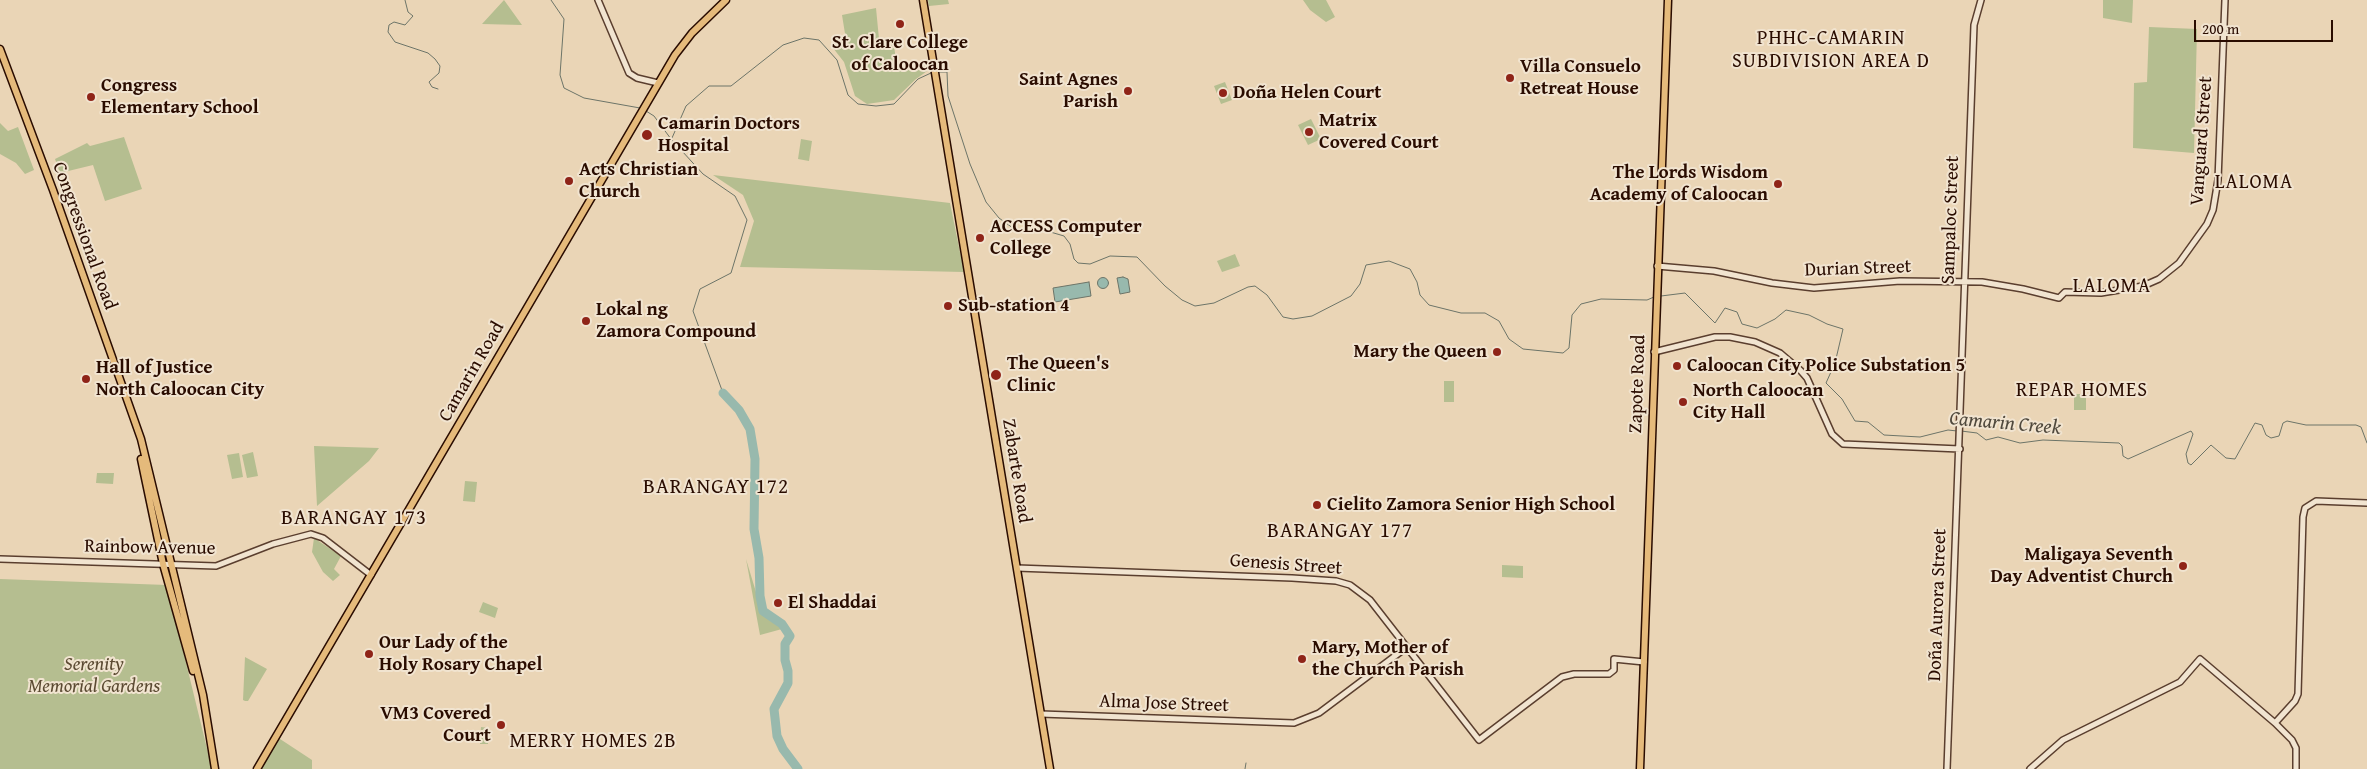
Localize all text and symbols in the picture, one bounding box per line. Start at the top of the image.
scale bar [2197,10,2336,42]
marker: St. Clare College of Caloocan [894,18,906,30]
text: 200 m [2202,18,2239,39]
district label: PHHC-CAMARIN SUBDIVISION AREA D [1730,27,1932,74]
place label: St. Clare College of Caloocan [832,32,968,76]
place label: Villa Consuelo Retreat House [1520,56,1641,100]
place label: Saint Agnes Parish [1019,69,1118,113]
marker: Villa Consuelo Retreat House [1504,72,1516,84]
place label: Congress Elementary School [101,75,259,119]
street label: Vanguard Street [2186,76,2218,206]
place label: Doña Helen Court [1233,82,1381,104]
marker: Saint Agnes Parish [1122,85,1134,97]
marker: Doña Helen Court [1217,87,1229,99]
marker: Congress Elementary School [85,91,97,103]
place label: Matrix Covered Court [1319,110,1439,154]
place label: Camarin Doctors Hospital [658,113,800,157]
marker: Matrix Covered Court [1303,126,1315,138]
marker: Camarin Doctors Hospital [640,128,654,142]
street label: Sampaloc Street [1937,155,1965,285]
street label: Congressional Road [47,159,121,313]
place label: Acts Christian Church [579,159,698,203]
place label: The Lords Wisdom Academy of Caloocan [1590,162,1768,206]
district label: LALOMA [2214,171,2294,195]
marker: Acts Christian Church [563,175,575,187]
marker: The Lords Wisdom Academy of Caloocan [1772,178,1784,190]
place label: ACCESS Computer College [990,216,1142,260]
marker: ACCESS Computer College [974,232,986,244]
street label: Durian Street [1804,256,1912,282]
district label: LALOMA [2072,275,2152,299]
place label: Sub-station 4 [958,295,1070,317]
place label: Lokal ng Zamora Compound [596,299,756,343]
marker: Sub-station 4 [942,300,954,312]
marker: Lokal ng Zamora Compound [580,315,592,327]
street label: Camarin Road [434,318,510,426]
street label: Zapote Road [1625,334,1651,434]
place label: Mary the Queen [1354,341,1487,363]
marker: Mary the Queen [1491,346,1503,358]
place label: The Queen's Clinic [1007,353,1109,397]
place label: Caloocan City Police Substation 5 [1687,355,1965,377]
place label: Hall of Justice North Caloocan City [96,357,264,401]
marker: Caloocan City Police Substation 5 [1671,360,1683,372]
marker: The Queen's Clinic [989,368,1003,382]
marker: Hall of Justice North Caloocan City [80,373,92,385]
district label: REPAR HOMES [2015,379,2149,403]
place label: North Caloocan City Hall [1693,380,1823,424]
marker: North Caloocan City Hall [1677,396,1689,408]
water label: Camarin Creek [1948,407,2062,441]
street label: Zabarte Road [997,417,1035,525]
district label: BARANGAY 172 [641,475,791,501]
place label: Cielito Zamora Senior High School [1327,494,1615,516]
marker: Cielito Zamora Senior High School [1311,499,1323,511]
district label: BARANGAY 173 [279,506,429,532]
district label: BARANGAY 177 [1265,519,1415,545]
street label: Doña Aurora Street [1924,528,1952,682]
street label: Rainbow Avenue [84,535,216,561]
place label: Maligaya Seventh Day Adventist Church [1990,544,2173,588]
street label: Genesis Street [1229,550,1343,580]
marker: Maligaya Seventh Day Adventist Church [2177,560,2189,572]
place label: El Shaddai [788,592,877,614]
marker: El Shaddai [772,597,784,609]
place label: Our Lady of the Holy Rosary Chapel [379,632,542,676]
place label: Mary, Mother of the Church Parish [1312,637,1464,681]
marker: Our Lady of the Holy Rosary Chapel [363,648,375,660]
marker: Mary, Mother of the Church Parish [1296,653,1308,665]
park label: Serenity Memorial Gardens [28,654,160,698]
street label: Alma Jose Street [1099,690,1229,718]
place label: VM3 Covered Court [380,703,491,747]
marker: VM3 Covered Court [495,719,507,731]
district label: MERRY HOMES 2B [508,730,678,754]

